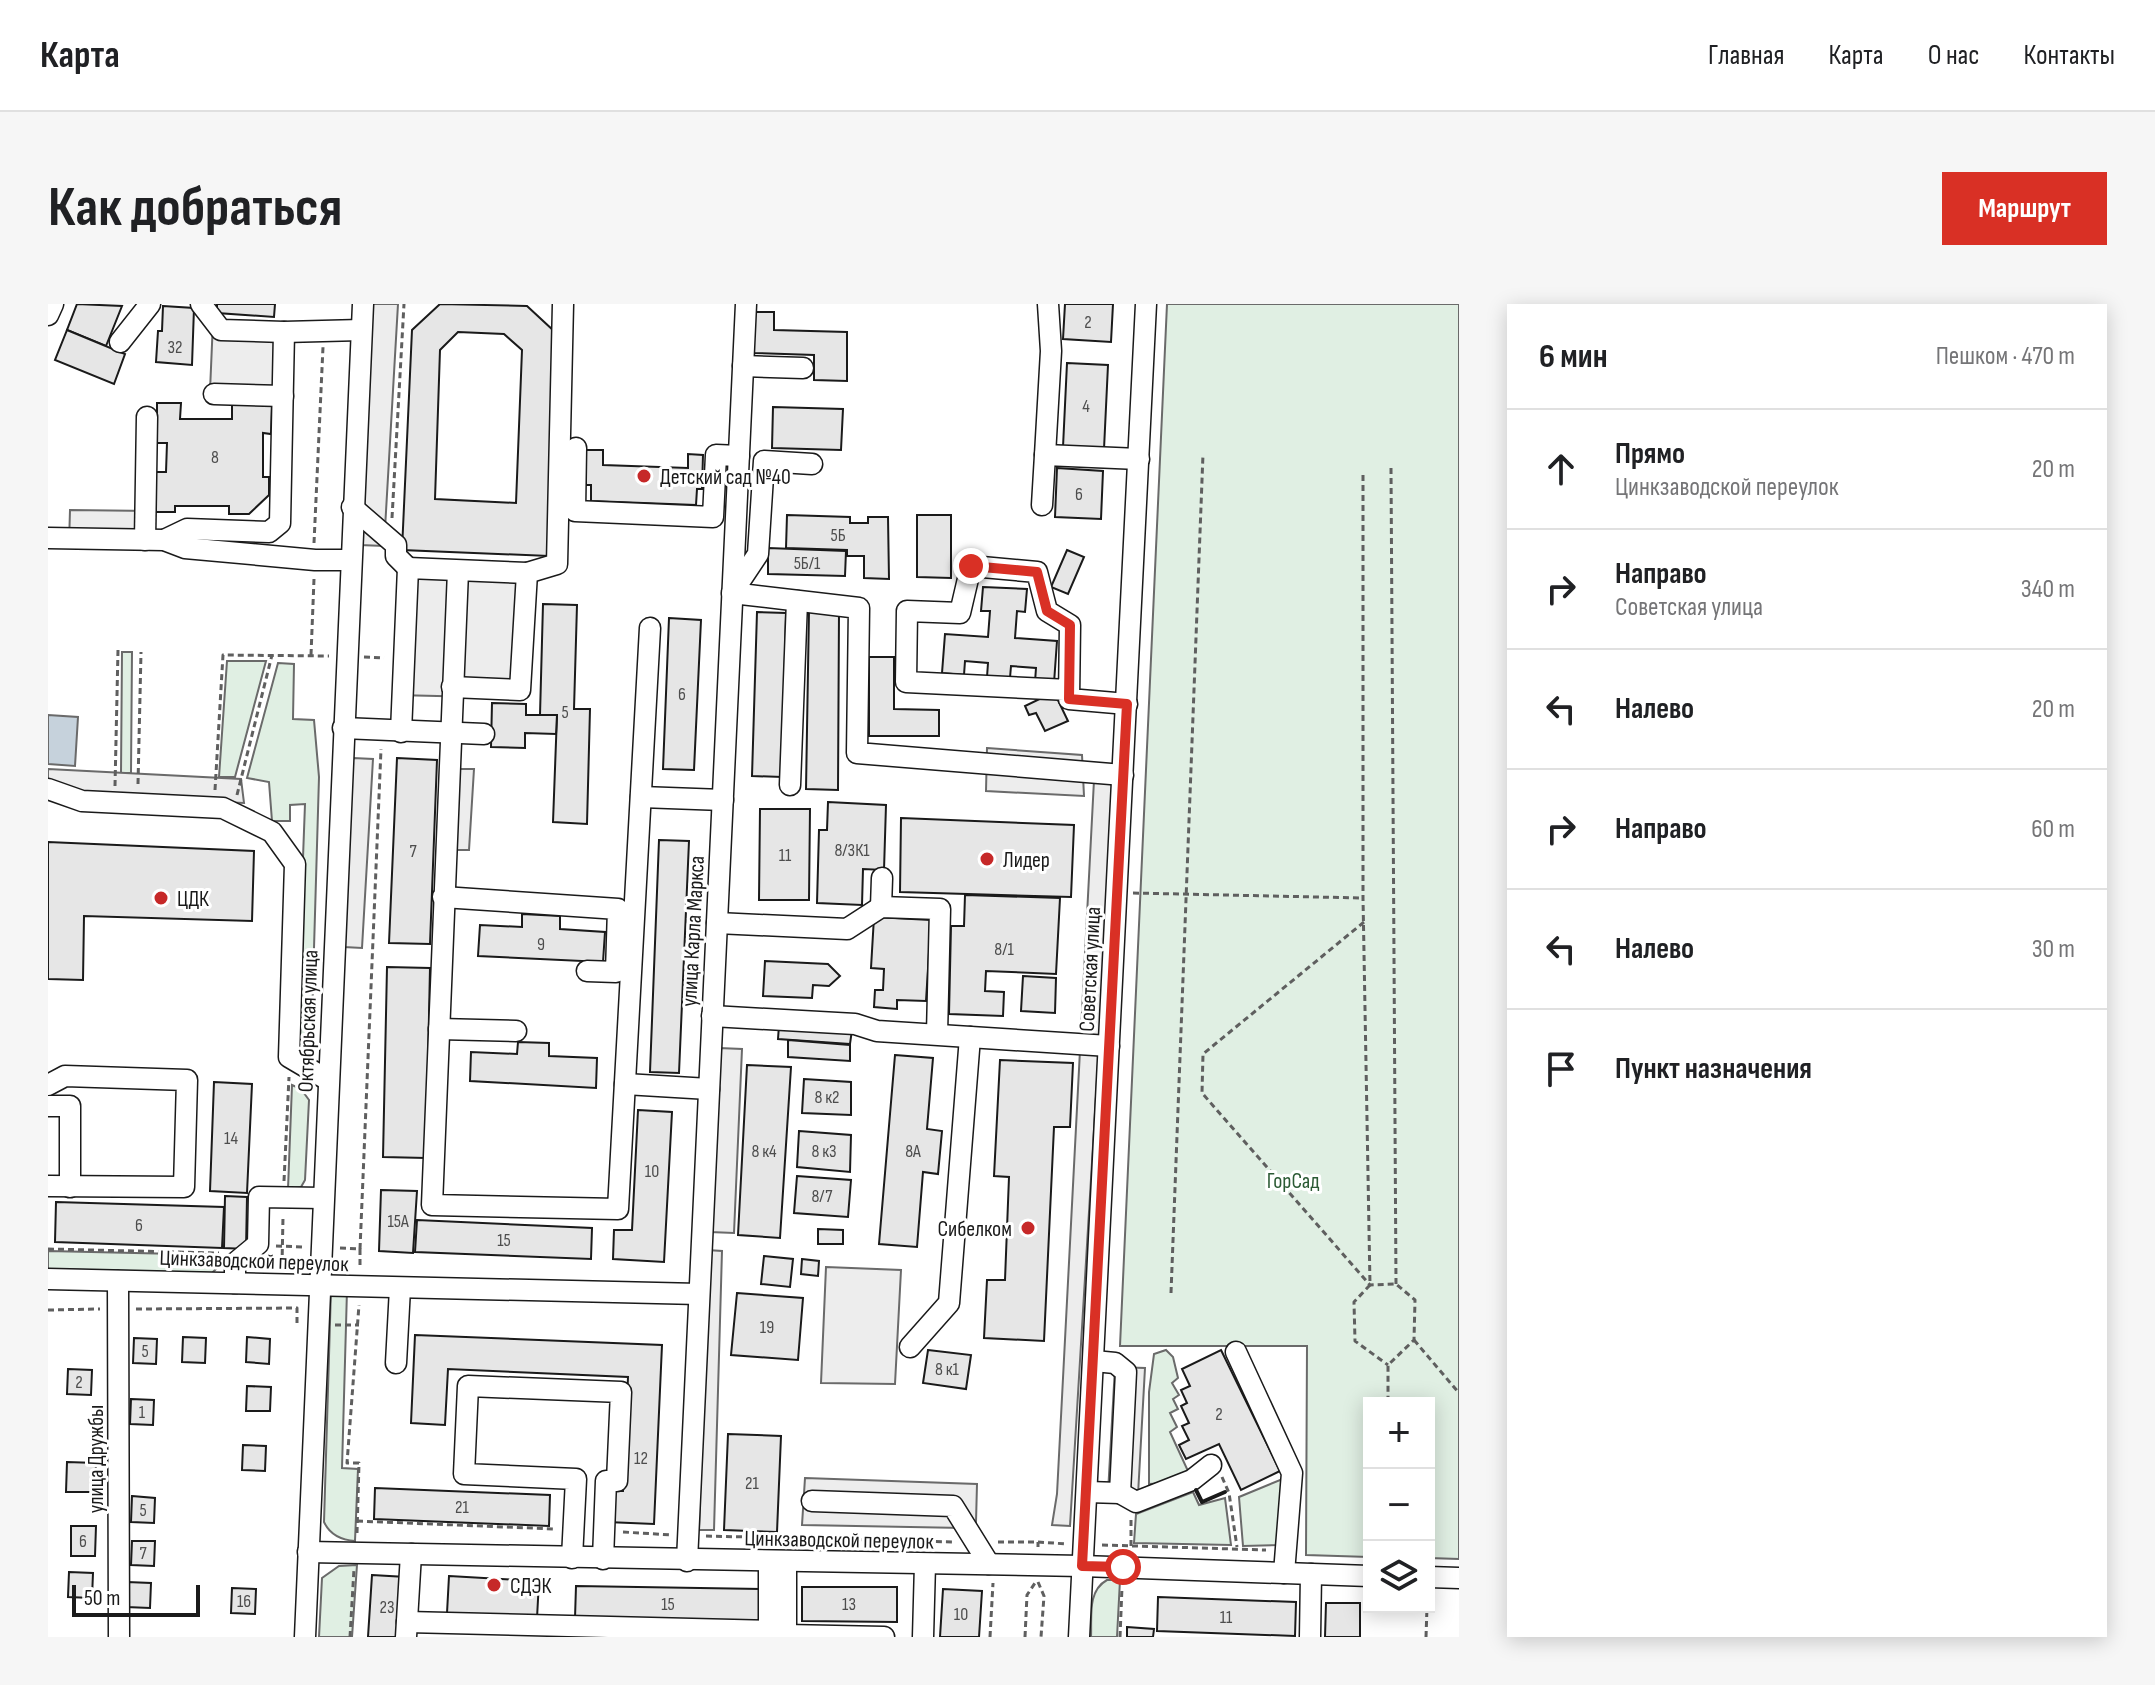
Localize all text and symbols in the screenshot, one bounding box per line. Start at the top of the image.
text: Карта [40,33,120,78]
text: Главная [1708,39,1784,72]
text: Карта [1828,39,1884,72]
text: О нас [1928,39,1980,72]
text: Контакты [2024,39,2115,72]
button: Маршрут [1942,172,2107,245]
text: Как добраться [48,175,342,242]
house number: 2 [1084,312,1092,333]
text: 6 мин [1539,336,1608,377]
house number: 32 [168,337,182,358]
text: Пешком · 470 m [1936,341,2075,372]
house number: 4 [1082,396,1090,417]
text: Прямо [1615,436,1685,472]
house number: 8 [211,447,219,468]
icon: ahead [1539,447,1583,491]
text: 20 m [2032,454,2075,485]
place label: Детский сад №40 [660,464,791,491]
marker: Детский сад №40 [635,467,653,485]
text: Цинкзаводской переулок [1615,472,1839,503]
house number: 6 [1075,484,1083,505]
house number: 5Б [830,525,846,546]
route end [953,548,989,584]
house number: 5Б/1 [794,553,821,574]
text: Направо [1615,556,1707,592]
icon: right [1539,567,1583,611]
text: 340 m [2021,574,2075,605]
text: Советская улица [1615,592,1763,623]
house number: 6 [678,684,686,705]
icon: left [1539,687,1583,731]
text: Налево [1615,691,1694,727]
text: 20 m [2032,694,2075,725]
house number: 5 [561,702,569,723]
icon: right [1539,807,1583,851]
text: Направо [1615,811,1707,847]
text: 60 m [2031,814,2075,845]
house number: 8/3К1 [834,840,870,861]
house number: 7 [409,841,417,862]
house number: 11 [779,845,792,866]
place label: Лидер [1003,847,1050,874]
marker: Лидер [978,850,996,868]
street label: улица Карла Маркса [676,855,711,1007]
place label: ЦДК [177,886,209,913]
marker: ЦДК [152,889,170,907]
street label: Советская улица [1074,906,1107,1032]
icon: left [1539,927,1583,971]
text: Налево [1615,931,1694,967]
house number: 9 [537,934,545,955]
text: 30 m [2032,934,2075,965]
house number: 8/1 [994,939,1014,960]
street label: Октябрьская улица [293,949,324,1093]
icon: arrive [1539,1047,1583,1091]
text: Пункт назначения [1615,1051,1812,1087]
house number: 8 к2 [815,1087,839,1108]
house number: 14 [224,1128,238,1149]
house number: 8 к4 [751,1141,777,1162]
house number: 8 к3 [811,1141,837,1162]
house number: 8А [905,1141,921,1162]
house number: 10 [645,1161,659,1182]
park label: ГорСад [1267,1168,1319,1195]
house number: 8/7 [811,1186,833,1207]
house number: 15А [387,1211,409,1232]
house number: 6 [135,1215,143,1236]
place label: Сибелком [937,1216,1012,1243]
marker: Сибелком [1019,1219,1037,1237]
house number: 15 [497,1230,511,1251]
street label: Цинкзаводской переулок [159,1245,350,1278]
house number: 19 [760,1317,774,1338]
house number: 5 [141,1341,149,1362]
house number: 8 к1 [935,1359,960,1380]
house number: 2 [75,1372,83,1393]
map controls [1363,1397,1435,1613]
button: + [1363,1397,1435,1469]
house number: 1 [139,1402,146,1423]
house number: 2 [1215,1404,1223,1425]
street label: улица Дружбы [83,1405,110,1513]
house number: 12 [634,1448,648,1469]
button: − [1363,1469,1435,1541]
house number: 21 [745,1473,760,1494]
house number: 21 [455,1497,470,1518]
house number: 5 [139,1500,147,1521]
street label: Цинкзаводской переулок [744,1525,934,1556]
house number: 6 [79,1531,87,1552]
button: layers [1363,1541,1435,1613]
house number: 7 [139,1543,147,1564]
route start [1105,1549,1141,1585]
place label: СДЭК [510,1573,552,1600]
marker: СДЭК [485,1576,503,1594]
scale bar [72,1581,200,1617]
text: 50 m [84,1585,120,1612]
house number: 16 [237,1591,251,1612]
house number: 15 [661,1594,675,1615]
house number: 13 [842,1594,856,1615]
house number: 23 [380,1597,395,1618]
house number: 10 [954,1604,968,1625]
house number: 11 [1220,1607,1233,1628]

